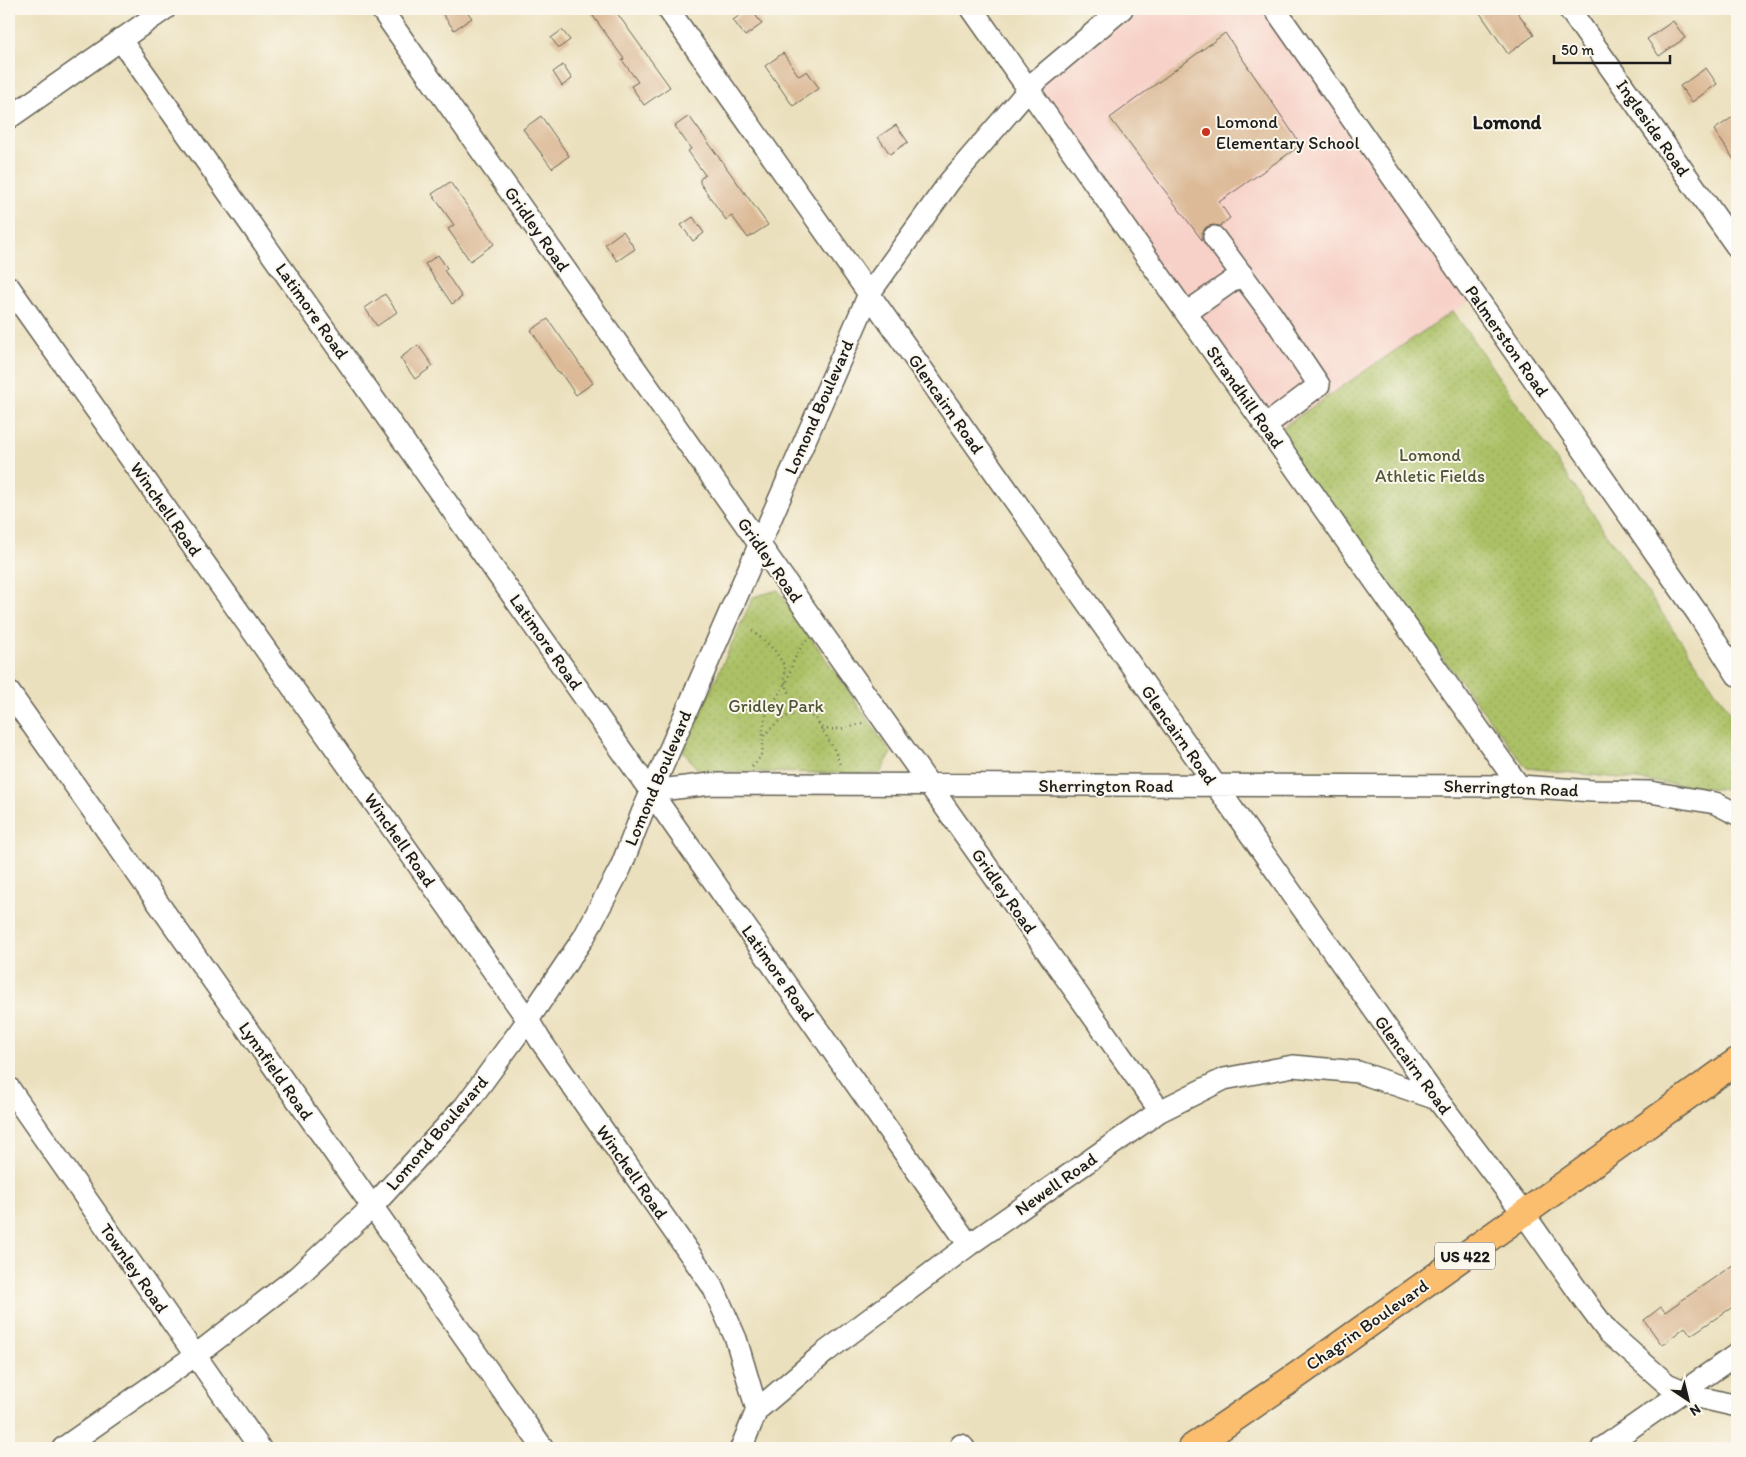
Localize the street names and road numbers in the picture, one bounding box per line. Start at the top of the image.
street label: Ingleside Road [1611,75,1695,181]
street label: Gridley Road [500,182,575,276]
street label: Latimore Road [271,259,353,363]
street label: Palmerston Road [1460,281,1554,401]
street label: Lomond Boulevard [779,336,859,478]
street label: Strandhill Road [1201,341,1289,453]
street label: Glencairn Road [903,350,989,458]
street label: Winchell Road [125,458,207,560]
street label: Gridley Road [733,513,808,607]
street label: Latimore Road [505,590,587,694]
street label: Glencairn Road [1136,681,1222,789]
street label: Lomond Boulevard [620,707,697,849]
street label: Sherrington Road [1039,775,1174,797]
street label: Sherrington Road [1443,775,1579,801]
street label: Winchell Road [359,789,441,891]
street label: Gridley Road [967,844,1042,938]
street label: Latimore Road [737,921,819,1025]
street label: Glencairn Road [1370,1011,1456,1119]
street label: Lynnfield Road [234,1018,318,1125]
street label: Lomond Boulevard [381,1071,493,1195]
street label: Winchell Road [591,1121,673,1223]
street label: Newell Road [1011,1148,1101,1220]
street label: Townley Road [95,1219,173,1317]
road number: US 422 [1435,1242,1495,1270]
street label: Chagrin Boulevard [1301,1274,1433,1375]

